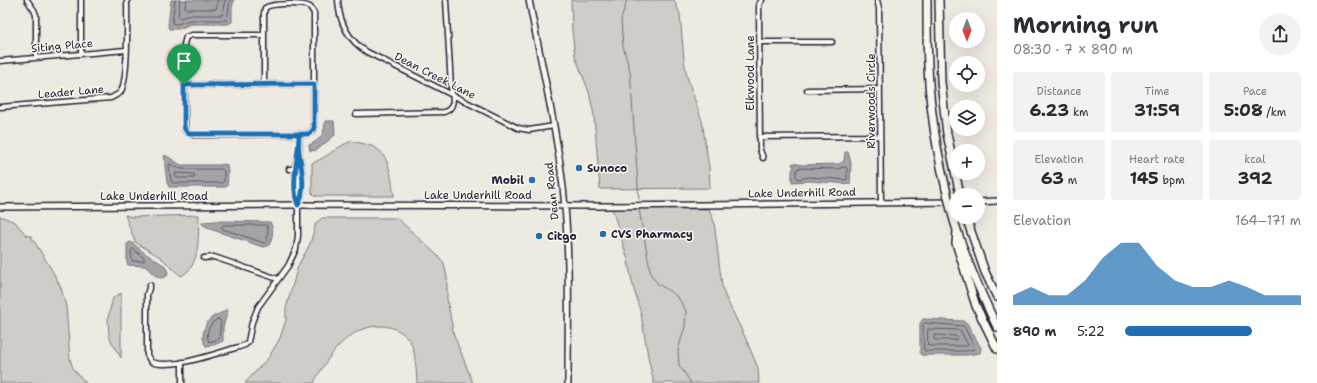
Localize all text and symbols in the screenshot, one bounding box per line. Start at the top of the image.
text: Morning run [1013,11,1158,40]
north arrow [949,12,985,48]
map controls [949,12,985,224]
button: share [1259,13,1301,55]
street label: Elkwood Lane [743,35,758,111]
street label: Siting Place [31,36,93,56]
text: 08:30 · 7 × 890 m [1013,41,1133,58]
pin [167,44,201,85]
street label: Dean Creek Lane [392,49,478,103]
icon: arrive [173,50,195,72]
street label: Riverwoods Circle [864,53,879,149]
button: locate [949,56,985,92]
street label: Leader Lane [37,82,105,102]
text: Distance [1036,84,1082,99]
text: Time [1144,84,1170,99]
text: Pace [1243,84,1267,99]
text: 6.23 [1029,99,1069,121]
text: 31:59 [1134,99,1180,121]
text: 5:08 [1224,99,1263,121]
button: layers [949,100,985,136]
text: km [1069,105,1089,120]
text: /km [1263,105,1286,120]
button: + [949,144,985,180]
text: Elevation [1034,152,1084,167]
text: Heart rate [1129,152,1185,167]
text: kcal [1244,152,1266,167]
street label: Dean Road [541,161,563,221]
place label: Sunoco [587,161,627,176]
marker: Sunoco [574,163,584,173]
text: 63 [1041,167,1064,189]
text: 145 [1129,167,1159,189]
text: 392 [1238,167,1272,189]
place label: Mobil [492,173,524,188]
text: m [1064,173,1077,188]
text: bpm [1159,173,1185,188]
marker: Mobil [527,175,537,185]
street label: Lake Underhill Road [748,185,856,201]
street label: Lake Underhill Road [424,188,532,203]
button: − [949,188,985,224]
street label: Lake Underhill Road [100,189,208,204]
text: Elevation [1013,212,1071,229]
text: 164–171 m [1235,212,1301,229]
place label: CVS Pharmacy [611,227,693,242]
place label: Citgo [547,229,577,244]
marker: CVS Pharmacy [598,229,608,239]
marker: Citgo [534,231,544,241]
text: 890 m [1013,323,1056,340]
text: 5:22 [1077,323,1105,340]

